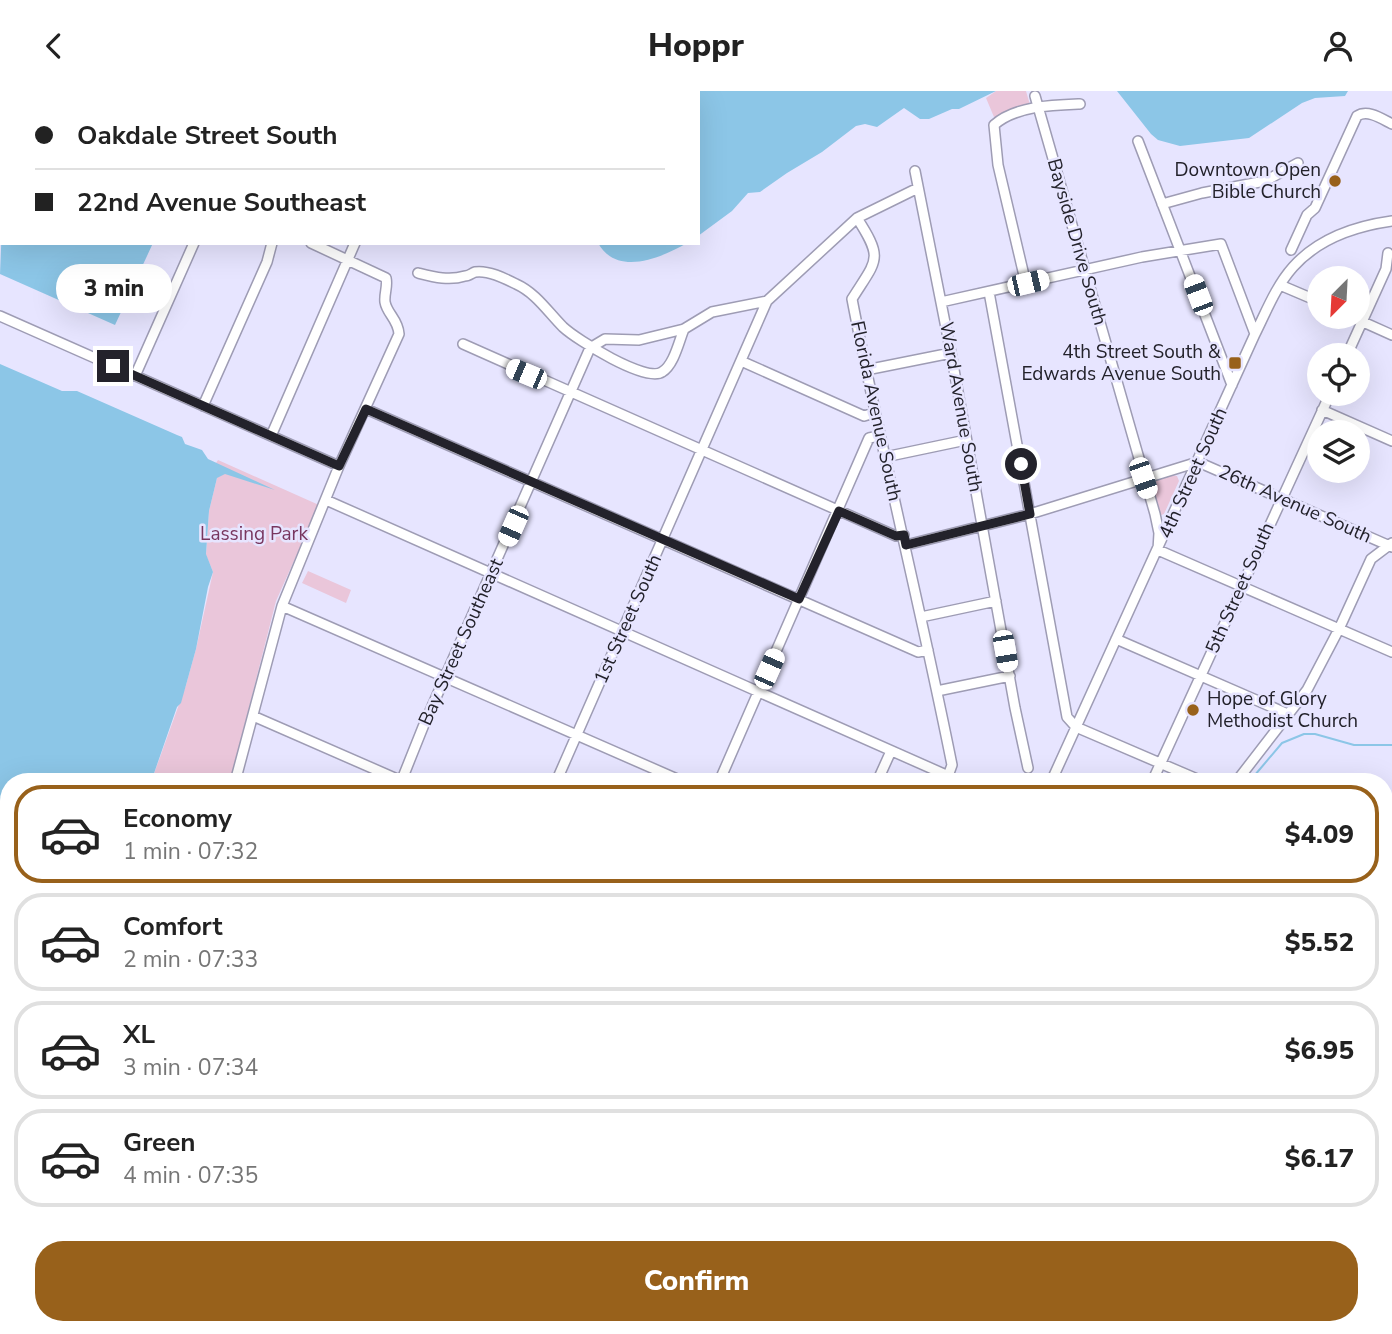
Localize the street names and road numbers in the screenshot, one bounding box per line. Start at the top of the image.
street label: Bayside Drive South [1041,156,1113,328]
street label: Florida Avenue South [844,318,908,504]
street label: Ward Avenue South [933,320,989,494]
street label: 4th Street South [1152,403,1234,543]
street label: 26th Avenue South [1214,459,1376,549]
street label: 5th Street South [1199,518,1281,658]
street label: 1st Street South [588,550,668,688]
street label: Bay Street Southeast [412,554,510,730]

